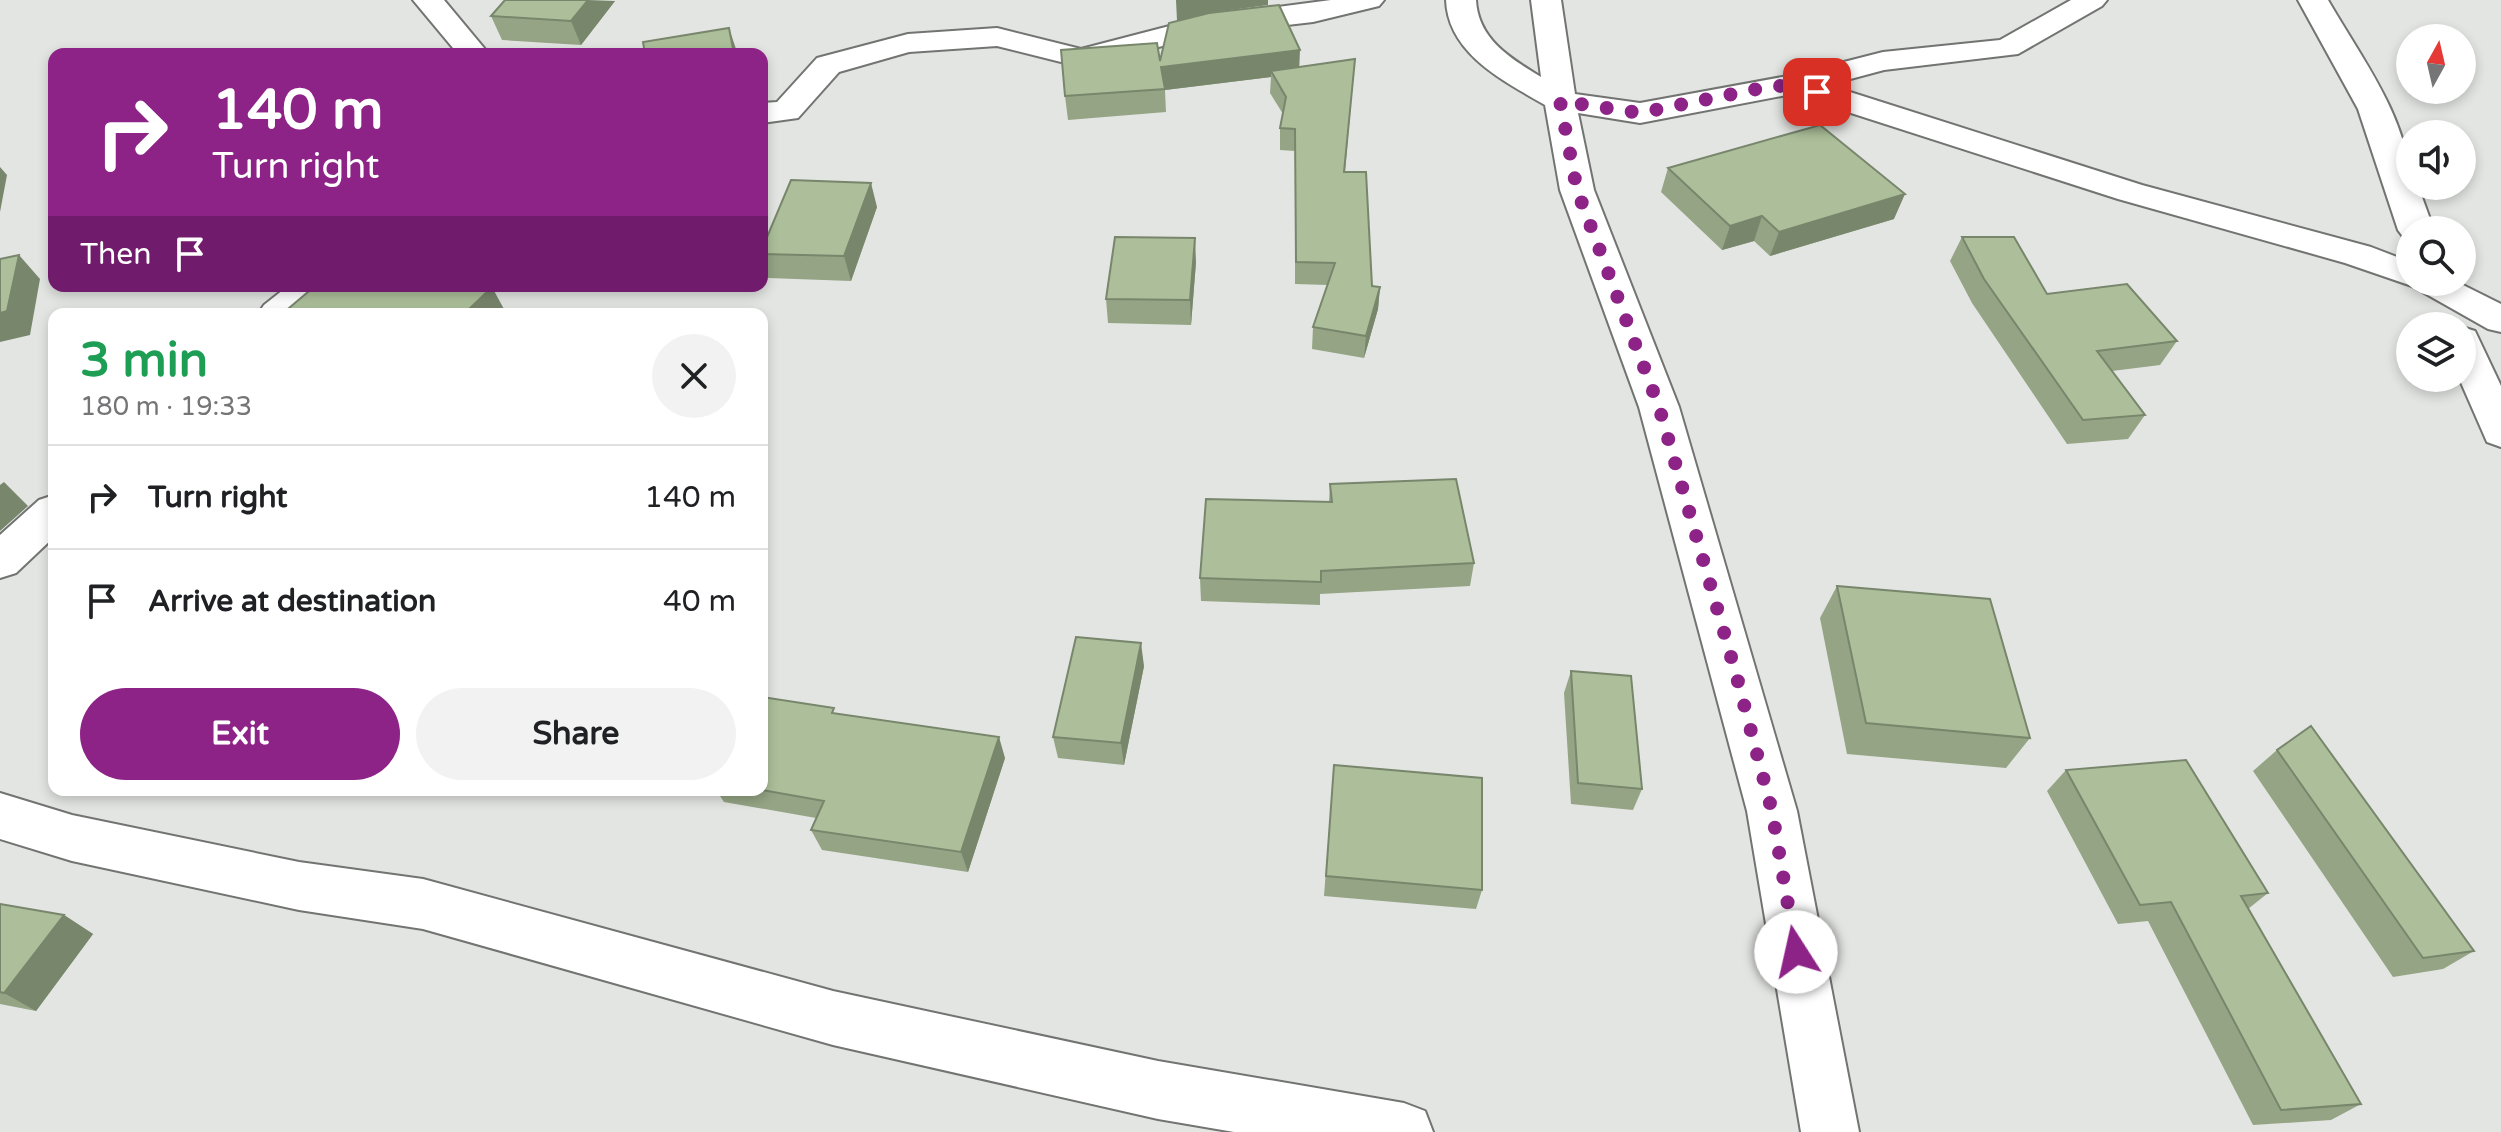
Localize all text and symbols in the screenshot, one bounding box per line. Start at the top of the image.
north arrow [2396,24,2476,104]
map controls [2396,24,2476,392]
pin [1783,58,1851,126]
icon: arrive [1795,70,1839,114]
text: 140 m [212,77,383,144]
icon: right [80,80,184,184]
button: sound [2396,120,2476,200]
text: Turn right [212,145,379,188]
button: search [2396,216,2476,296]
icon: arrive [168,232,212,276]
text: Then [80,236,152,273]
button: layers [2396,312,2476,392]
text: 3 min [80,332,208,390]
button: close [652,334,736,418]
text: 180 m · 19:33 [80,391,252,422]
icon: right [80,475,124,519]
text: Turn right [148,479,288,516]
text: 140 m [644,479,736,516]
icon: arrive [80,579,124,623]
text: Arrive at destination [148,583,436,620]
text: 40 m [663,583,736,620]
button: Exit [80,688,400,780]
button: Share [416,688,736,780]
position arrow [1754,910,1838,994]

